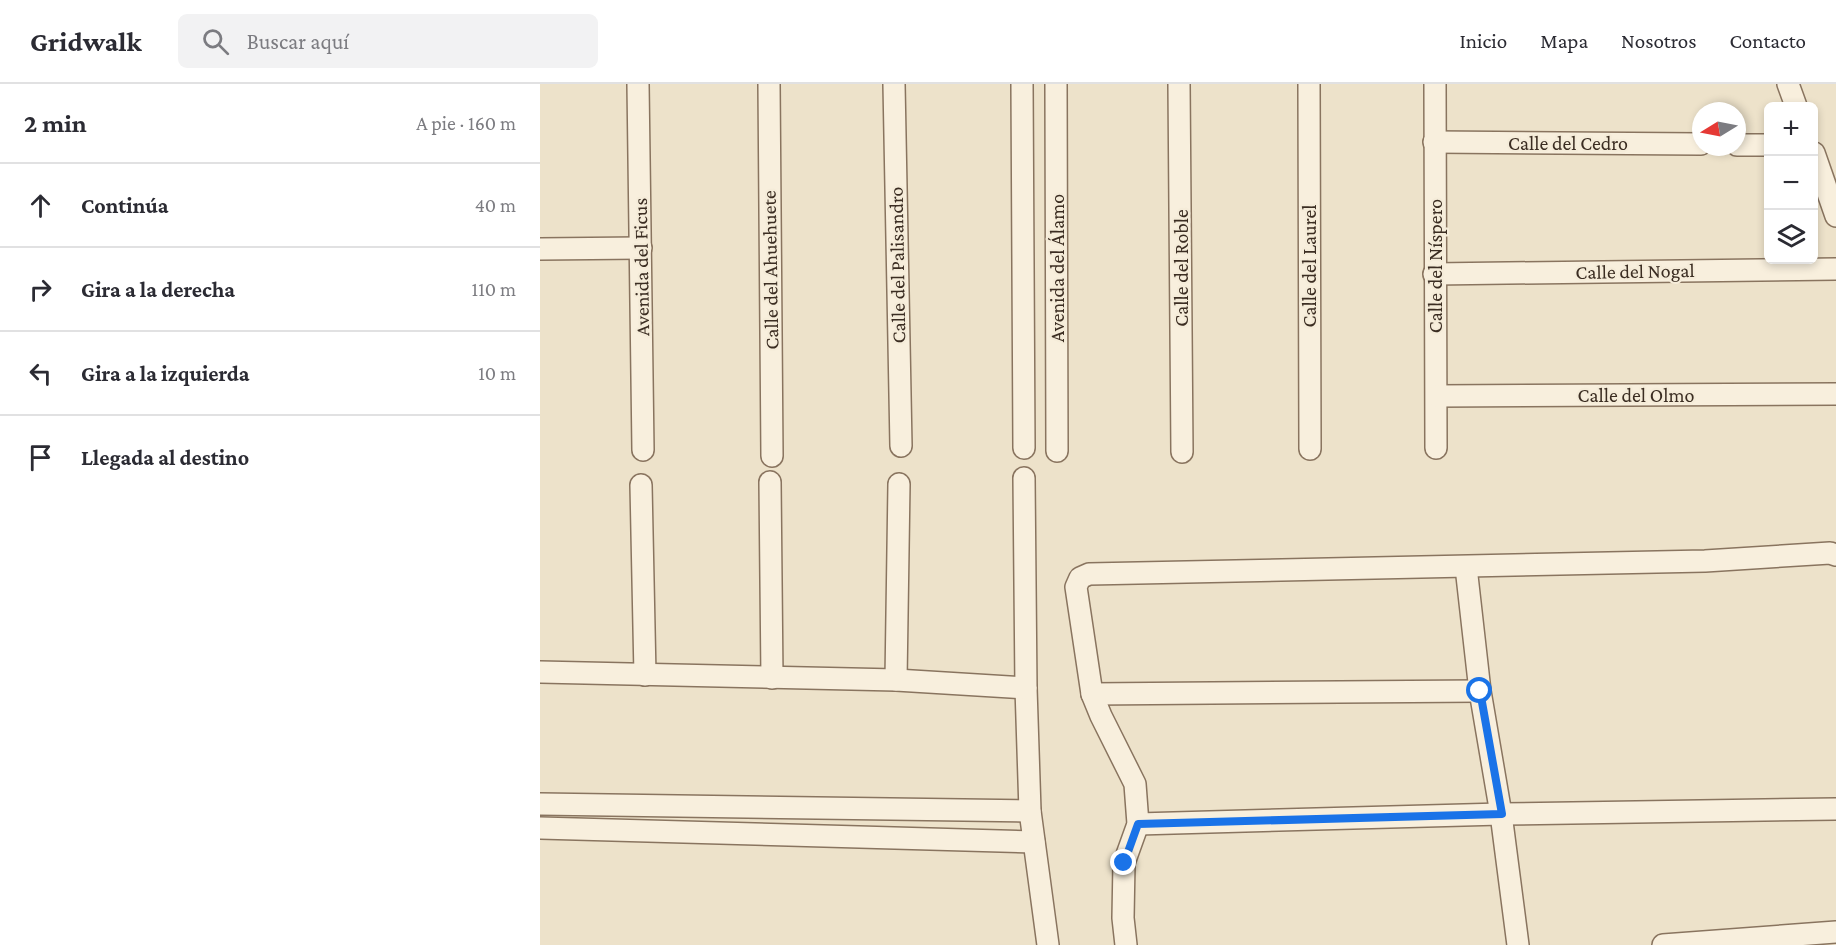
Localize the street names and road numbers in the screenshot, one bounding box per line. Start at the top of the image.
street label: Calle del Cedro [1508,132,1628,154]
street label: Calle del Palisandro [885,186,909,344]
street label: Calle del Ahuehuete [758,190,782,350]
street label: Avenida del Álamo [1046,194,1068,342]
street label: Avenida del Ficus [629,198,653,336]
street label: Calle del Níspero [1424,199,1447,333]
street label: Calle del Laurel [1298,205,1320,327]
street label: Calle del Roble [1170,209,1192,327]
street label: Calle del Nogal [1575,259,1695,284]
street label: Calle del Olmo [1578,384,1695,406]

